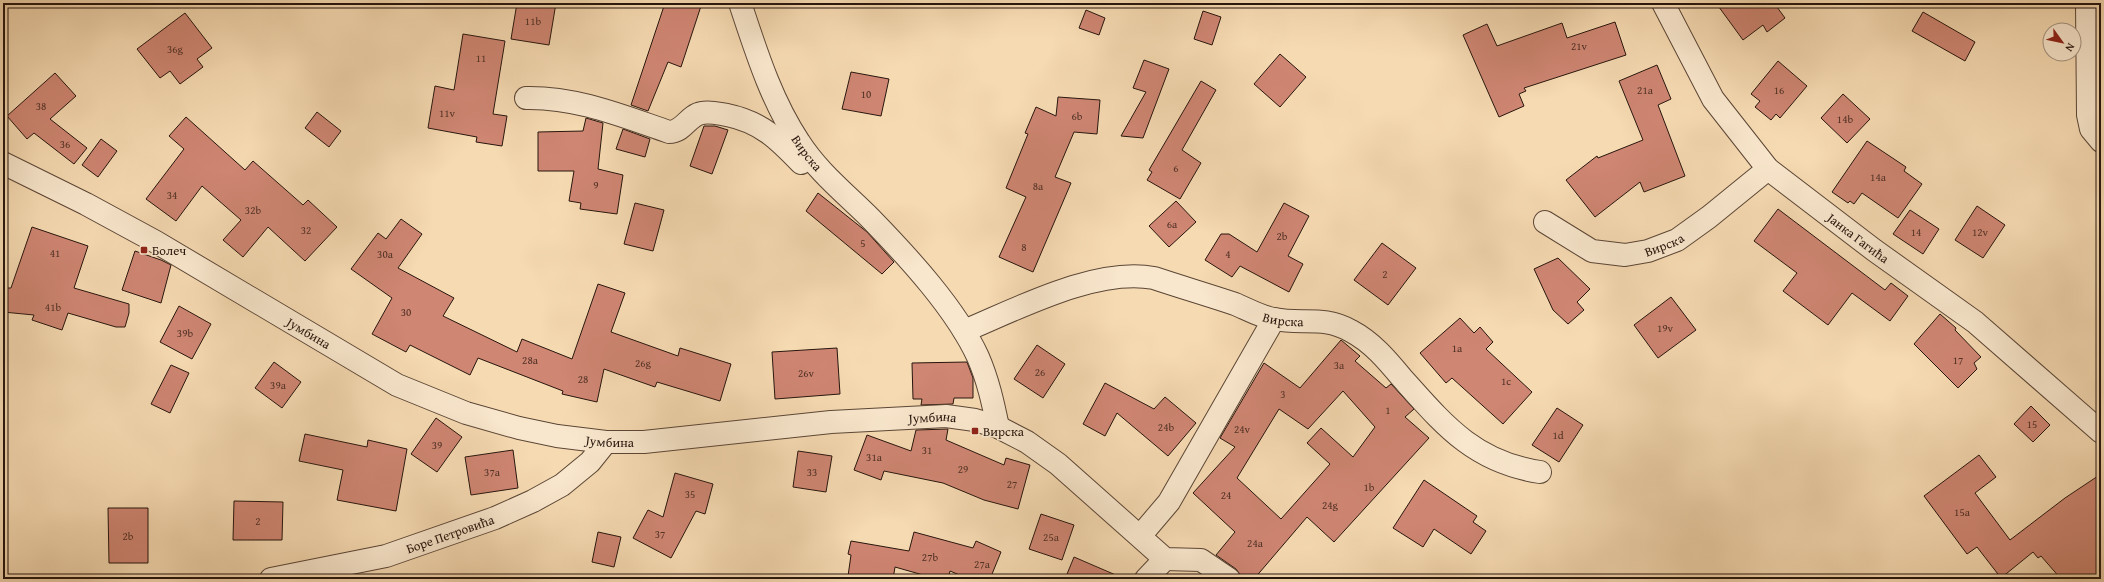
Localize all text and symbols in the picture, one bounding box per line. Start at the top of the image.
house number: 11b [525,13,541,29]
north arrow [2042,22,2082,62]
house number: 21v [1571,38,1588,54]
text: N [2061,40,2079,55]
house number: 36g [167,41,184,57]
house number: 11 [476,50,486,66]
house number: 21a [1637,82,1654,98]
house number: 16 [1774,82,1784,98]
house number: 10 [861,86,871,102]
house number: 38 [36,98,46,114]
house number: 11v [439,105,456,121]
house number: 6b [1072,108,1083,124]
house number: 14b [1837,111,1853,127]
street label: Вирска [787,131,827,176]
house number: 36 [60,136,70,152]
house number: 6 [1173,160,1179,176]
house number: 14a [1870,169,1887,185]
house number: 9 [593,177,599,193]
house number: 8a [1033,178,1044,194]
house number: 34 [167,187,177,203]
house number: 32b [245,202,261,218]
street label: Јанка Гагића [1822,208,1894,268]
house number: 6a [1167,216,1178,232]
house number: 32 [301,222,311,238]
house number: 14 [1911,224,1921,240]
house number: 12v [1972,224,1989,240]
house number: 2b [1277,228,1288,244]
street label: Вирска [1642,228,1689,262]
house number: 5 [860,235,866,251]
house number: 8 [1021,239,1027,255]
place label: Болеч [152,241,186,260]
house number: 41 [50,245,60,261]
marker: Болеч [139,245,149,255]
house number: 30a [377,246,394,262]
house number: 4 [1225,246,1231,262]
house number: 2 [1382,266,1388,282]
house number: 41b [45,299,61,315]
house number: 30 [401,304,411,320]
street label: Вирска [1260,308,1304,331]
street label: Јумбина [281,312,335,354]
house number: 19v [1657,320,1674,336]
house number: 39b [177,325,193,341]
house number: 1a [1452,340,1463,356]
house number: 28a [522,352,539,368]
house number: 17 [1953,352,1963,368]
house number: 26g [635,355,652,371]
house number: 3a [1334,357,1345,373]
house number: 26 [1035,364,1045,380]
house number: 26v [798,365,815,381]
house number: 28 [578,371,588,387]
house number: 1c [1501,373,1511,389]
house number: 39a [270,377,287,393]
house number: 3 [1280,386,1286,402]
house number: 1 [1385,402,1391,418]
street label: Јумбина [906,407,959,428]
house number: 15 [2027,416,2037,432]
house number: 24b [1158,419,1174,435]
house number: 24v [1234,421,1251,437]
place label: Вирска [983,422,1025,441]
marker: Вирска [970,426,980,436]
house number: 1d [1552,427,1564,443]
street label: Јумбина [583,430,635,452]
house number: 39 [432,437,442,453]
house number: 31 [922,442,932,458]
house number: 31a [866,449,883,465]
house number: 29 [958,461,968,477]
house number: 37a [484,464,501,480]
house number: 33 [807,464,817,480]
house number: 27 [1007,476,1017,492]
house number: 1b [1364,479,1375,495]
house number: 35 [685,486,695,502]
house number: 24 [1221,487,1231,503]
house number: 24g [1322,497,1339,513]
house number: 15a [1954,504,1971,520]
street label: Боре Петровића [404,510,497,558]
house number: 2 [255,513,261,529]
house number: 37 [655,526,665,542]
house number: 2b [123,528,134,544]
house number: 25a [1043,529,1060,545]
house number: 24a [1247,535,1264,551]
house number: 27b [922,549,938,565]
house number: 27a [974,556,991,572]

